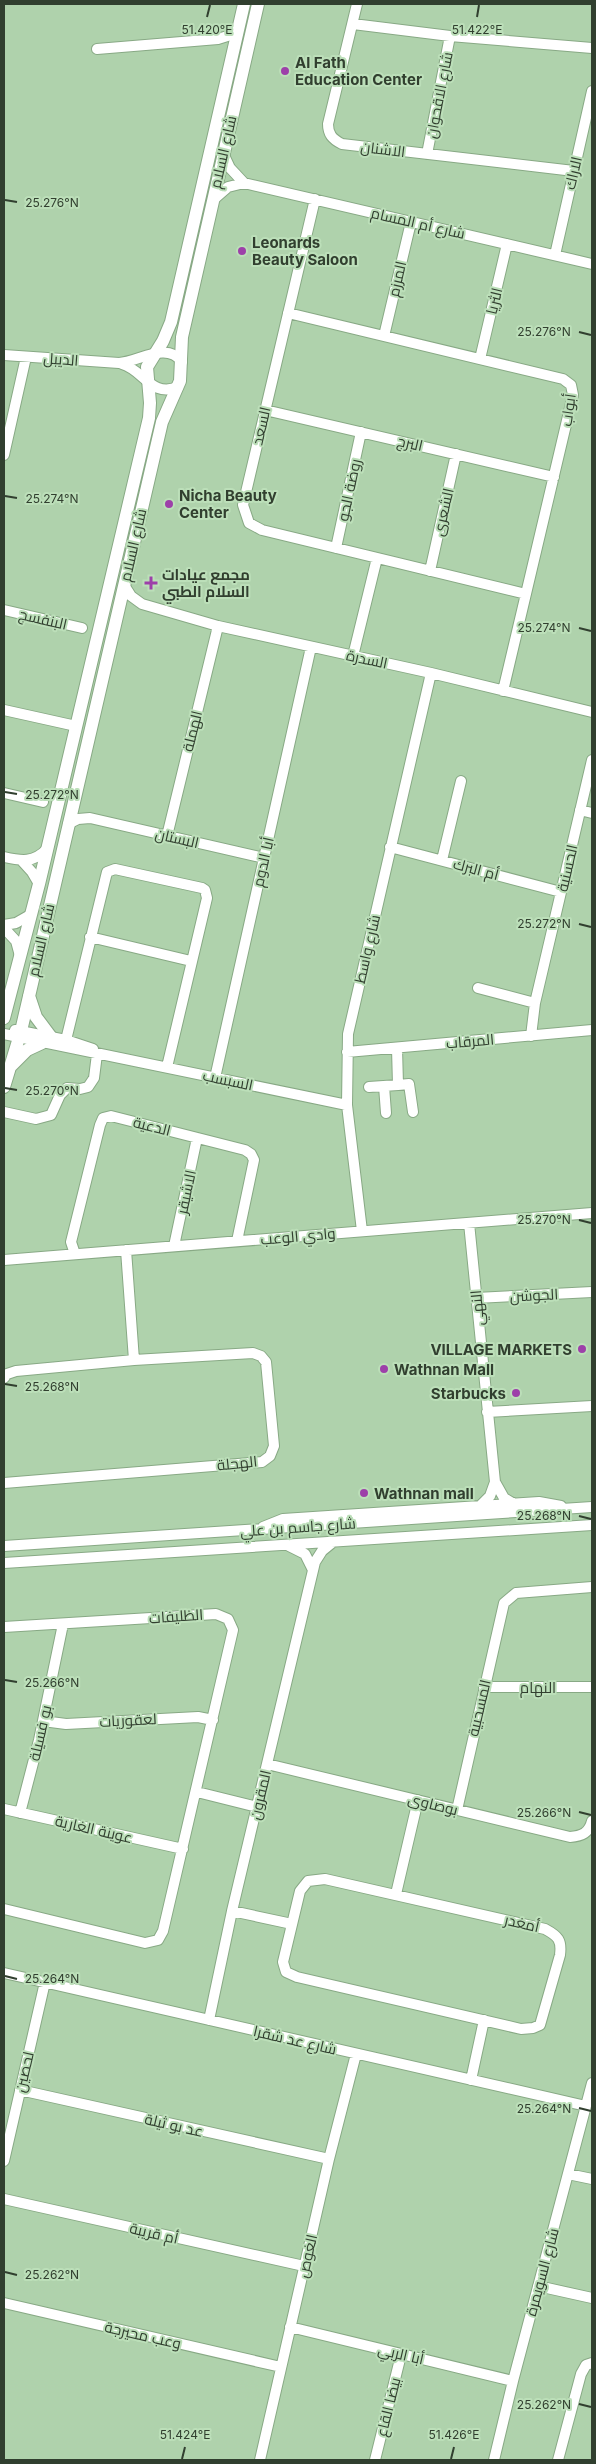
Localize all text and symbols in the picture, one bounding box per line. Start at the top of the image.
text: 51.420°E [182,22,232,37]
text: 51.422°E [452,22,502,37]
street label: شارع الاقحوان [421,50,459,140]
place label: Al Fath Education Center [295,53,422,89]
marker: Al Fath Education Center [279,65,291,77]
street label: شارع السلام [205,114,243,191]
street label: الاشنان [359,137,406,162]
street label: الاراك [560,155,586,191]
text: 25.276°N [25,195,79,210]
street label: شارع أم المسام [369,203,467,245]
place label: Leonards Beauty Saloon [252,233,358,269]
marker: Leonards Beauty Saloon [236,245,248,257]
street label: المرزم [384,259,411,299]
street label: الثريا [482,286,506,316]
text: 25.276°N [517,324,571,339]
street label: الديبل [43,348,79,371]
street label: أبواب [556,393,580,427]
street label: السعد [247,405,275,447]
street label: البرج [395,431,425,457]
street label: روضة الجو [333,457,365,523]
place label: Nicha Beauty Center [179,486,277,522]
street label: الشعرى [428,486,459,538]
text: 25.274°N [25,491,79,506]
marker: Nicha Beauty Center [163,498,175,510]
street label: شارع السلام [115,507,153,584]
place label: مجمع عيادات السلام الطبي [162,565,250,604]
marker: مجمع عيادات السلام الطبي [144,576,158,590]
street label: البنفسج [17,604,69,636]
text: 25.274°N [517,620,571,635]
street label: السدرة [345,645,389,673]
street label: الهملة [178,709,207,754]
text: 25.272°N [25,787,79,802]
street label: البستان [153,824,201,853]
street label: أبا الدوم [248,835,279,889]
street label: الحسنية [552,843,582,893]
street label: أم البرك [451,854,501,885]
street label: شارع السلام [23,902,61,979]
street label: شارع واسط [350,913,386,986]
text: 25.272°N [517,916,571,931]
street label: المرقاب [445,1029,495,1053]
street label: السبسب [201,1065,255,1095]
text: 25.270°N [25,1083,79,1098]
street label: الدعية [131,1112,173,1140]
street label: الاشيقر [172,1168,200,1217]
text: 25.270°N [517,1212,571,1227]
street label: وادي الوعب [260,1223,336,1252]
street label: الجوشن [509,1284,559,1307]
street label: النهي [466,1289,491,1327]
place label: VILLAGE MARKETS [430,1340,572,1359]
marker: VILLAGE MARKETS [576,1343,588,1355]
place label: Wathnan Mall [394,1360,494,1379]
marker: Wathnan Mall [378,1363,390,1375]
text: 25.268°N [25,1379,79,1394]
place label: Starbucks [431,1384,506,1403]
marker: Starbucks [510,1387,522,1399]
street label: الهجلة [216,1451,258,1476]
place label: Wathnan mall [374,1484,474,1503]
marker: Wathnan mall [358,1487,370,1499]
text: 25.268°N [517,1508,571,1523]
street label: شارع جاسم بن علي [240,1513,357,1544]
street label: الظليفات [148,1605,204,1627]
text: 25.266°N [25,1675,79,1690]
street label: المسحبية [463,1678,495,1738]
street label: النهام [520,1678,556,1698]
street label: بو فسيلة [24,1703,56,1763]
street label: لعقوريات [99,1709,157,1731]
street label: المقرون [245,1768,276,1822]
street label: بوصاوى [406,1789,460,1820]
text: 25.266°N [517,1805,571,1820]
street label: عوينة الغارية [53,1811,135,1847]
street label: أمغدر [502,1910,541,1936]
text: 25.264°N [25,1971,79,1986]
street label: شارع عد شقرا [251,2021,339,2061]
street label: لحصين [10,2050,39,2094]
text: 25.264°N [517,2101,571,2116]
street label: عد بو ثيلة [143,2109,205,2141]
street label: أم قريبة [127,2218,180,2249]
street label: شارع السويمرة [521,2226,565,2319]
street label: الغوص [293,2232,322,2280]
text: 25.262°N [25,2267,79,2282]
street label: وعب محيرجة [103,2317,183,2353]
street label: أبا الربي [375,2340,426,2371]
street label: بيضا القاع [371,2375,406,2439]
text: 25.262°N [517,2397,571,2412]
text: 51.424°E [160,2427,210,2442]
text: 51.426°E [429,2427,479,2442]

